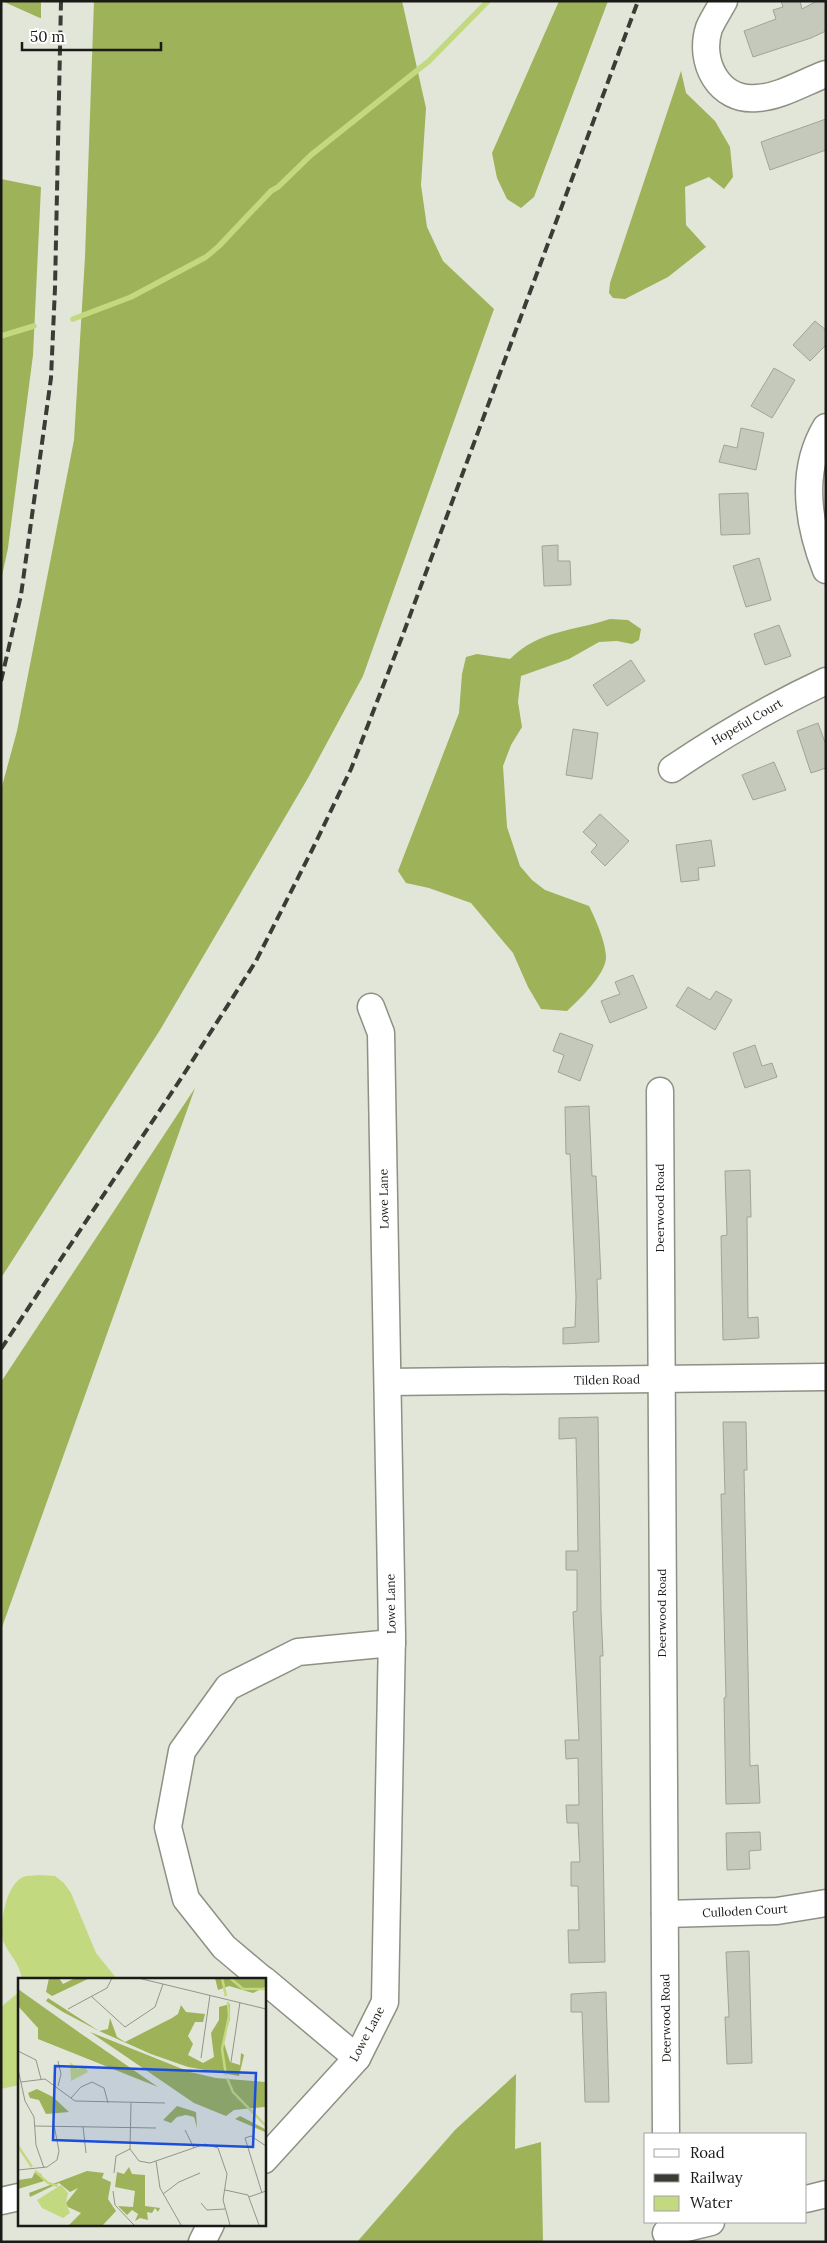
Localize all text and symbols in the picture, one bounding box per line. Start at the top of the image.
scale bar [22,20,161,52]
text: 50 m [30,27,65,46]
street label: Hopeful Court [708,695,785,748]
street label: Deerwood Road [652,1164,667,1252]
street label: Lowe Lane [375,1168,392,1229]
street label: Tilden Road [574,1371,640,1388]
street label: Deerwood Road [654,1569,669,1657]
street label: Lowe Lane [382,1573,399,1634]
street label: Culloden Court [702,1901,789,1920]
street label: Deerwood Road [657,1973,674,2063]
inset map [18,1978,265,2226]
street label: Lowe Lane [346,2003,388,2064]
legend [644,2133,807,2223]
text: Road [690,2143,725,2162]
text: Railway [690,2168,743,2187]
text: Water [690,2193,733,2212]

